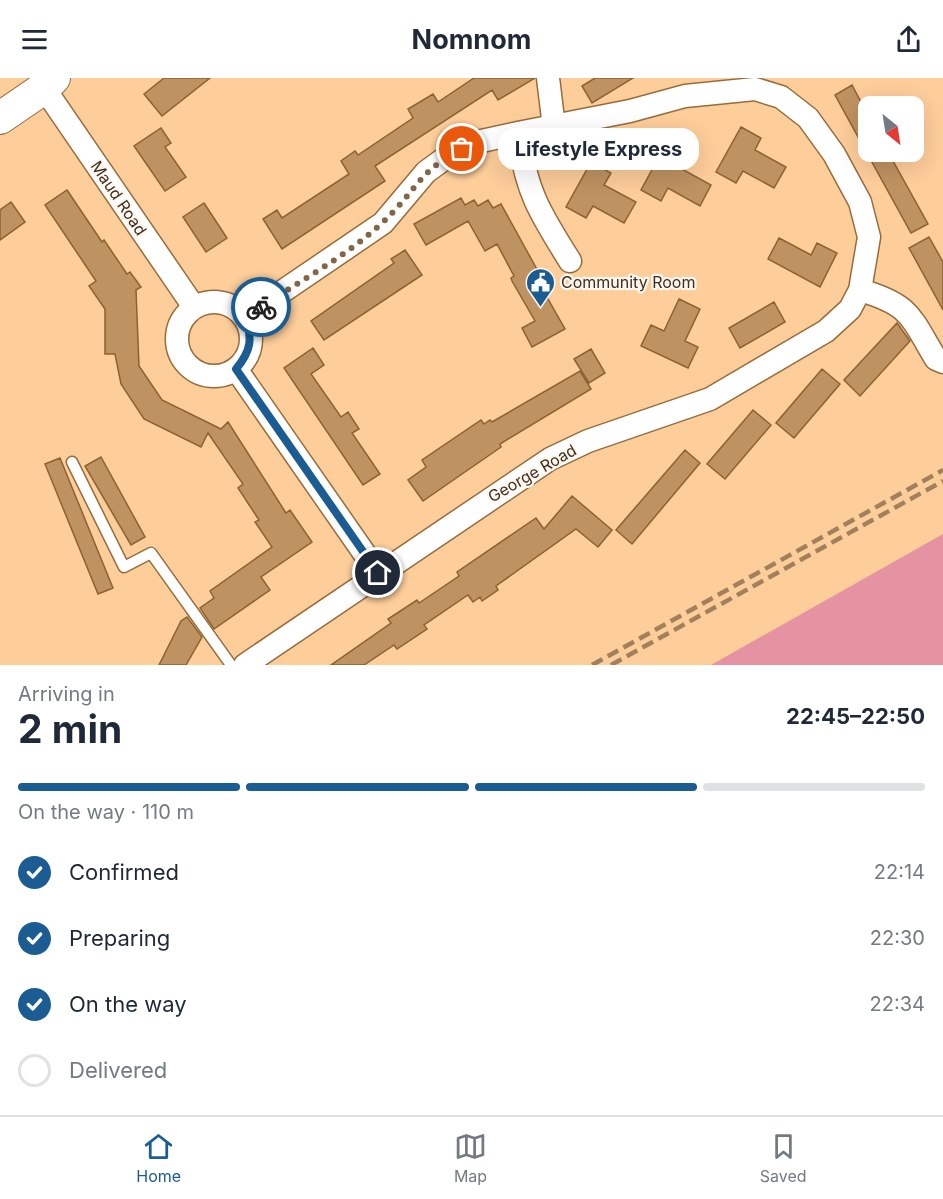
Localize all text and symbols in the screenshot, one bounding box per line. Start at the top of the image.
icon: menu [18,23,51,56]
text: Nomnom [412,23,531,56]
icon: share [892,23,925,56]
north arrow [858,96,924,162]
map controls [858,96,924,162]
pin [436,123,487,174]
callout: Lifestyle Express [498,128,699,170]
icon: bag [445,132,478,165]
text: Lifestyle Express [515,137,682,161]
street label: Maud Road [87,157,151,239]
public building icon: Community Room [524,266,556,308]
place label: Community Room [561,272,695,292]
courier [231,277,291,337]
icon: bike [245,291,278,324]
street label: George Road [484,440,580,506]
pin [352,547,403,598]
icon: home [361,556,394,589]
text: Arriving in [18,682,115,706]
text: 22:45–22:50 [786,703,925,729]
text: 2 min [18,705,122,752]
text: On the way · 110 m [18,800,194,824]
icon: check [18,856,51,889]
text: Confirmed [69,859,179,885]
text: 22:14 [874,860,925,884]
icon: check [18,922,51,955]
text: Preparing [69,925,170,951]
text: 22:30 [870,926,925,950]
icon: check [18,988,51,1021]
text: On the way [69,991,187,1017]
text: 22:34 [870,992,925,1016]
text: Delivered [69,1057,167,1083]
tab: Home [136,1130,181,1186]
tab: Map [454,1130,487,1186]
tab: Saved [760,1130,807,1186]

